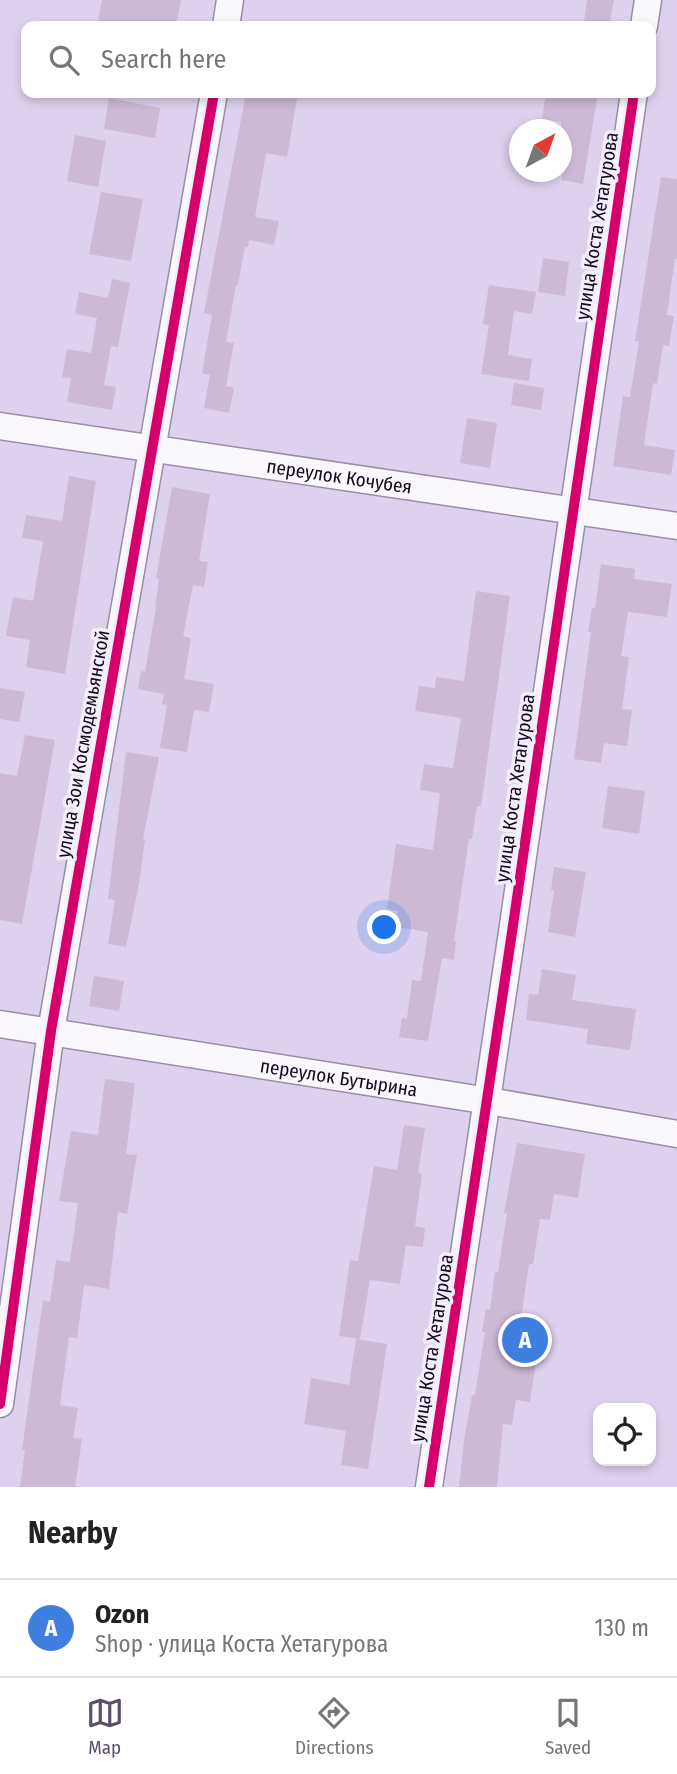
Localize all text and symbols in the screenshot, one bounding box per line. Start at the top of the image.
search box [21,21,656,98]
icon: search [45,41,83,79]
text: Search here [101,44,226,75]
north arrow [509,119,572,182]
street label: улица Коста Хетагурова [571,130,623,322]
street label: переулок Кочубея [265,454,414,498]
street label: улица Зои Космодемьянской [52,628,114,860]
street label: улица Коста Хетагурова [490,692,540,884]
your location [367,910,401,944]
street label: переулок Бутырина [259,1054,419,1101]
street label: улица Коста Хетагурова [406,1252,458,1444]
pin: A [502,1314,548,1366]
map controls [593,1403,656,1466]
button: locate [593,1403,656,1466]
text: Nearby [28,1515,117,1551]
text: Ozon [95,1599,149,1630]
text: A [45,1614,57,1642]
text: 130 m [595,1614,649,1642]
text: Shop · улица Коста Хетагурова [95,1630,388,1658]
tab: Map [86,1694,124,1759]
tab: Directions [295,1694,374,1759]
tab: Saved [545,1694,591,1759]

